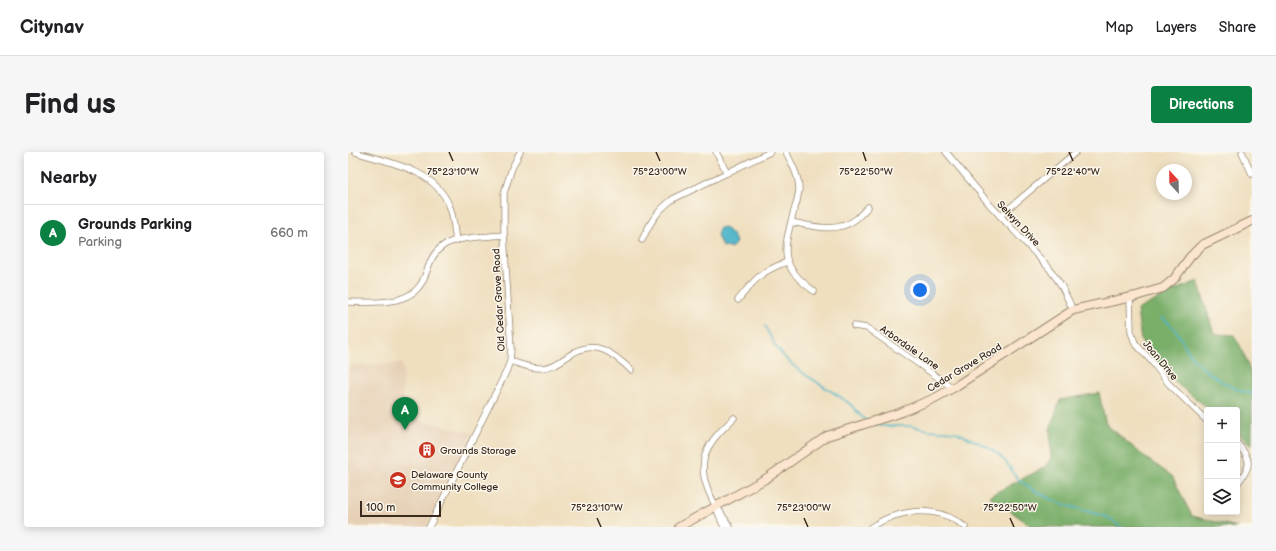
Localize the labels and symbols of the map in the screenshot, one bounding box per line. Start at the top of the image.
north arrow [1156,164,1192,200]
text: 75°23'10"W [427,166,479,178]
text: 75°23'00"W [633,166,687,178]
text: 75°22'50"W [839,166,893,178]
text: 75°22'40"W [1046,166,1100,178]
street label: Selwyn Drive [994,199,1042,249]
street label: Old Cedar Grove Road [490,248,508,352]
your location [910,280,930,300]
street label: Arbordale Lane [878,323,941,373]
street label: Joan Drive [1140,338,1180,383]
street label: Cedar Grove Road [925,341,1004,395]
pin: A [392,397,418,430]
building icon: Grounds Storage [417,440,437,460]
place label: Grounds Storage [440,445,516,457]
place label: Delaware County Community College [411,469,498,493]
school or university icon: Delaware County Community College [388,470,408,490]
scale bar [360,499,441,518]
text: 75°23'10"W [571,502,623,514]
text: 75°23'00"W [777,502,831,514]
text: 75°22'50"W [983,502,1037,514]

